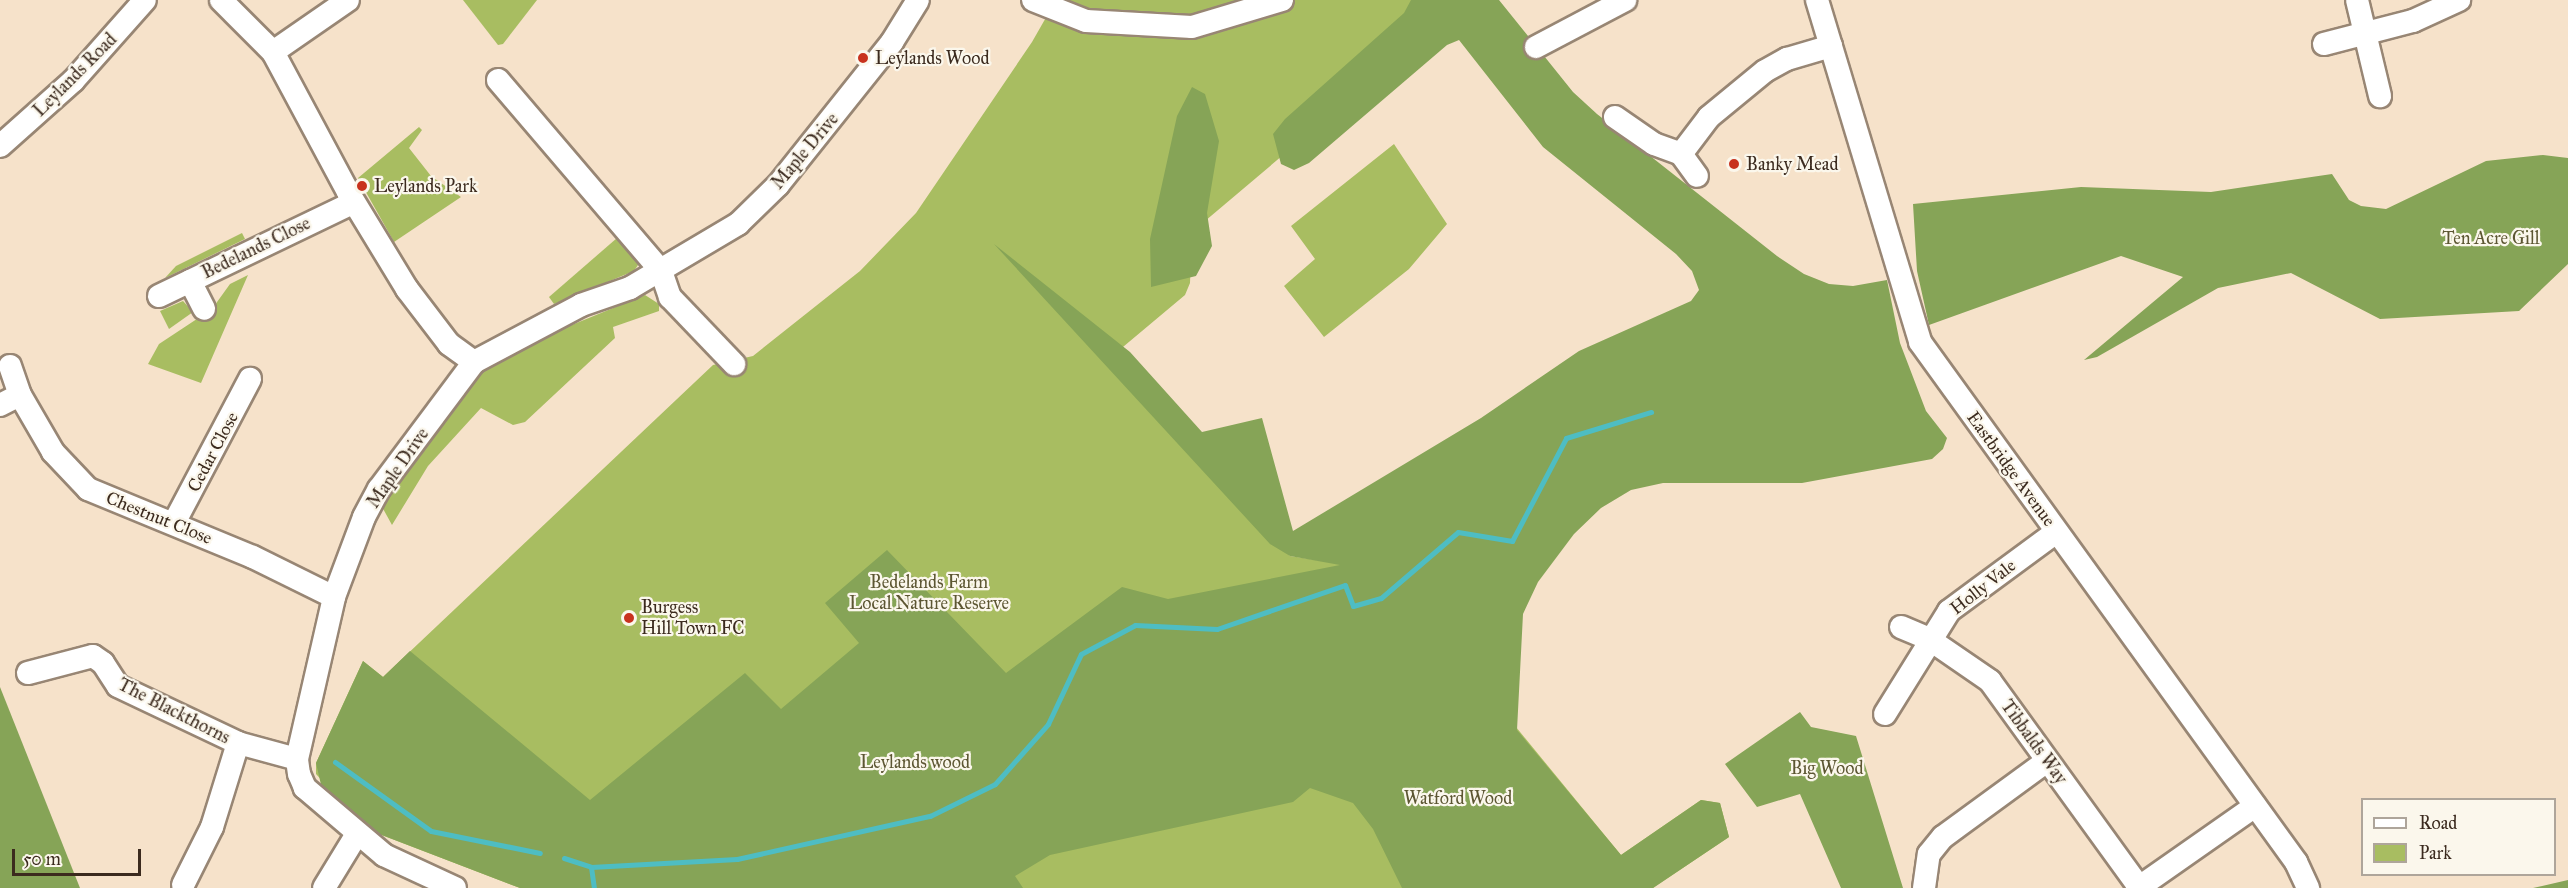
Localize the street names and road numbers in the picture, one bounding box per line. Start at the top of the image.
street label: Leylands Road [29,29,121,121]
street label: Maple Drive [767,108,843,194]
street label: Bedelands Close [198,212,314,284]
street label: Eastbridge Avenue [1962,407,2060,531]
street label: Cedar Close [183,408,243,496]
street label: Maple Drive [363,424,433,512]
street label: Chestnut Close [103,487,215,549]
street label: Holly Vale [1946,555,2020,619]
street label: The Blackthorns [115,674,233,748]
street label: Tibbalds Way [1996,696,2072,788]

